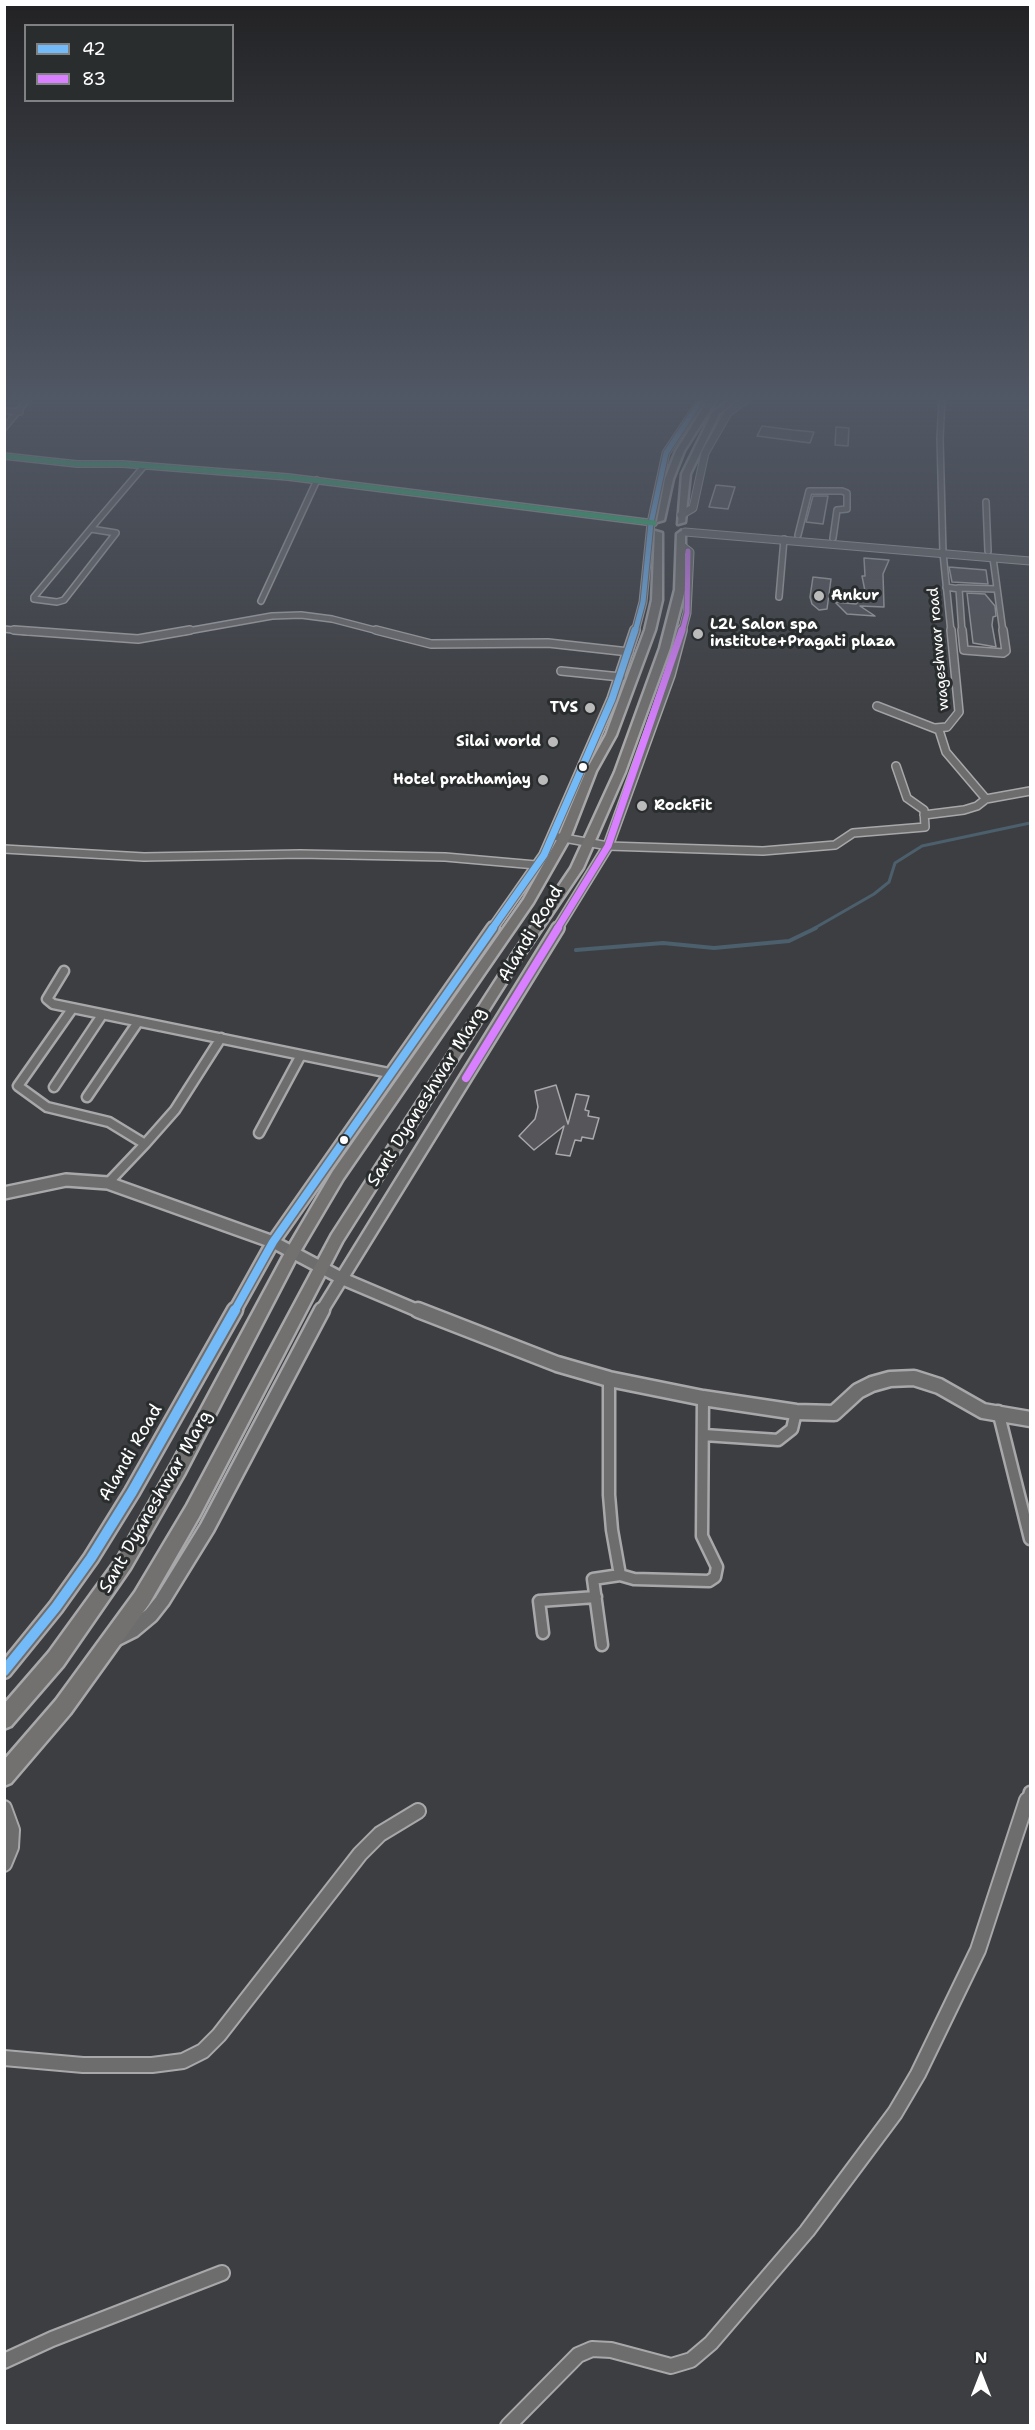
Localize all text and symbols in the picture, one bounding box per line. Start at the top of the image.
legend [24,24,234,102]
text: 42 [82,37,106,61]
text: 83 [82,67,106,91]
place label: Ankur [831,587,879,605]
street label: wageshwar road [925,587,953,711]
marker: Ankur [812,589,826,603]
place label: L2L Salon spa institute+Pragati plaza [710,616,895,651]
marker: L2L Salon spa institute+Pragati plaza [691,627,705,641]
place label: TVS [550,699,578,717]
marker: TVS [583,701,597,715]
place label: Silai world [456,733,541,751]
marker: Silai world [546,735,560,749]
unlabelled marker [577,761,589,773]
place label: Hotel prathamjay [393,771,531,789]
marker: Hotel prathamjay [536,773,550,787]
place label: RockFit [654,797,712,815]
marker: RockFit [635,799,649,813]
street label: Alandi Road [494,882,568,986]
street label: Sant Dyaneshwar Marg [363,1003,491,1191]
unlabelled marker [338,1134,350,1146]
street label: Alandi Road [95,1401,167,1505]
street label: Sant Dyaneshwar Marg [95,1407,217,1597]
north arrow [951,2346,1011,2406]
text: N [975,2347,987,2368]

